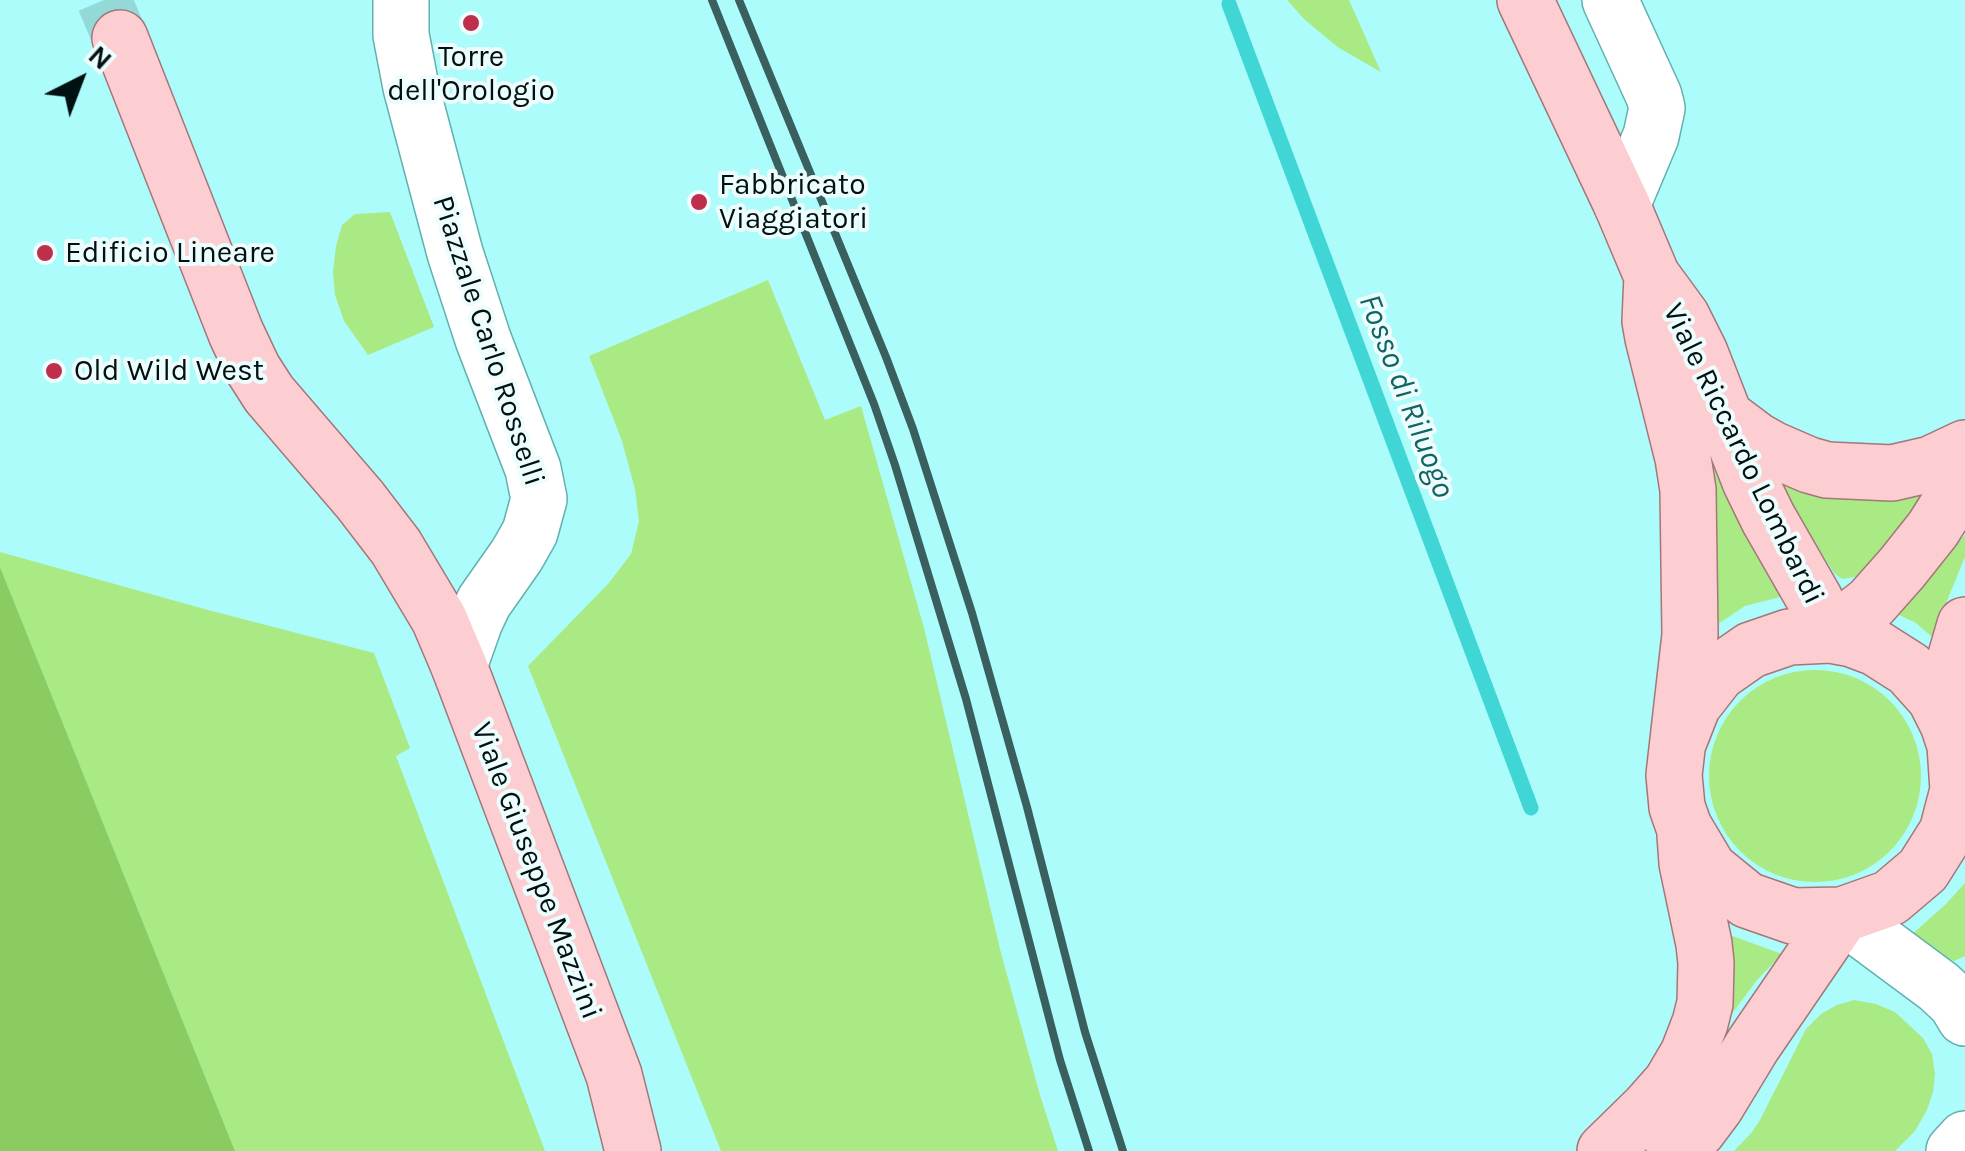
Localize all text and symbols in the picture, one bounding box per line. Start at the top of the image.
marker: Torre dell'Orologio [460,12,482,34]
north arrow [30,30,130,130]
text: N [82,38,119,76]
place label: Torre dell'Orologio [387,39,555,110]
place label: Fabbricato Viaggiatori [719,167,868,238]
street label: Piazzale Carlo Rosselli [424,191,552,491]
marker: Fabbricato Viaggiatori [688,191,710,213]
place label: Edificio Lineare [65,235,275,271]
marker: Edificio Lineare [34,242,56,264]
water label: Fosso di Riluogo [1350,289,1462,503]
street label: Viale Riccardo Lombardi [1654,298,1832,610]
place label: Old Wild West [74,353,264,389]
marker: Old Wild West [43,360,65,382]
street label: Viale Giuseppe Mazzini [463,718,609,1024]

